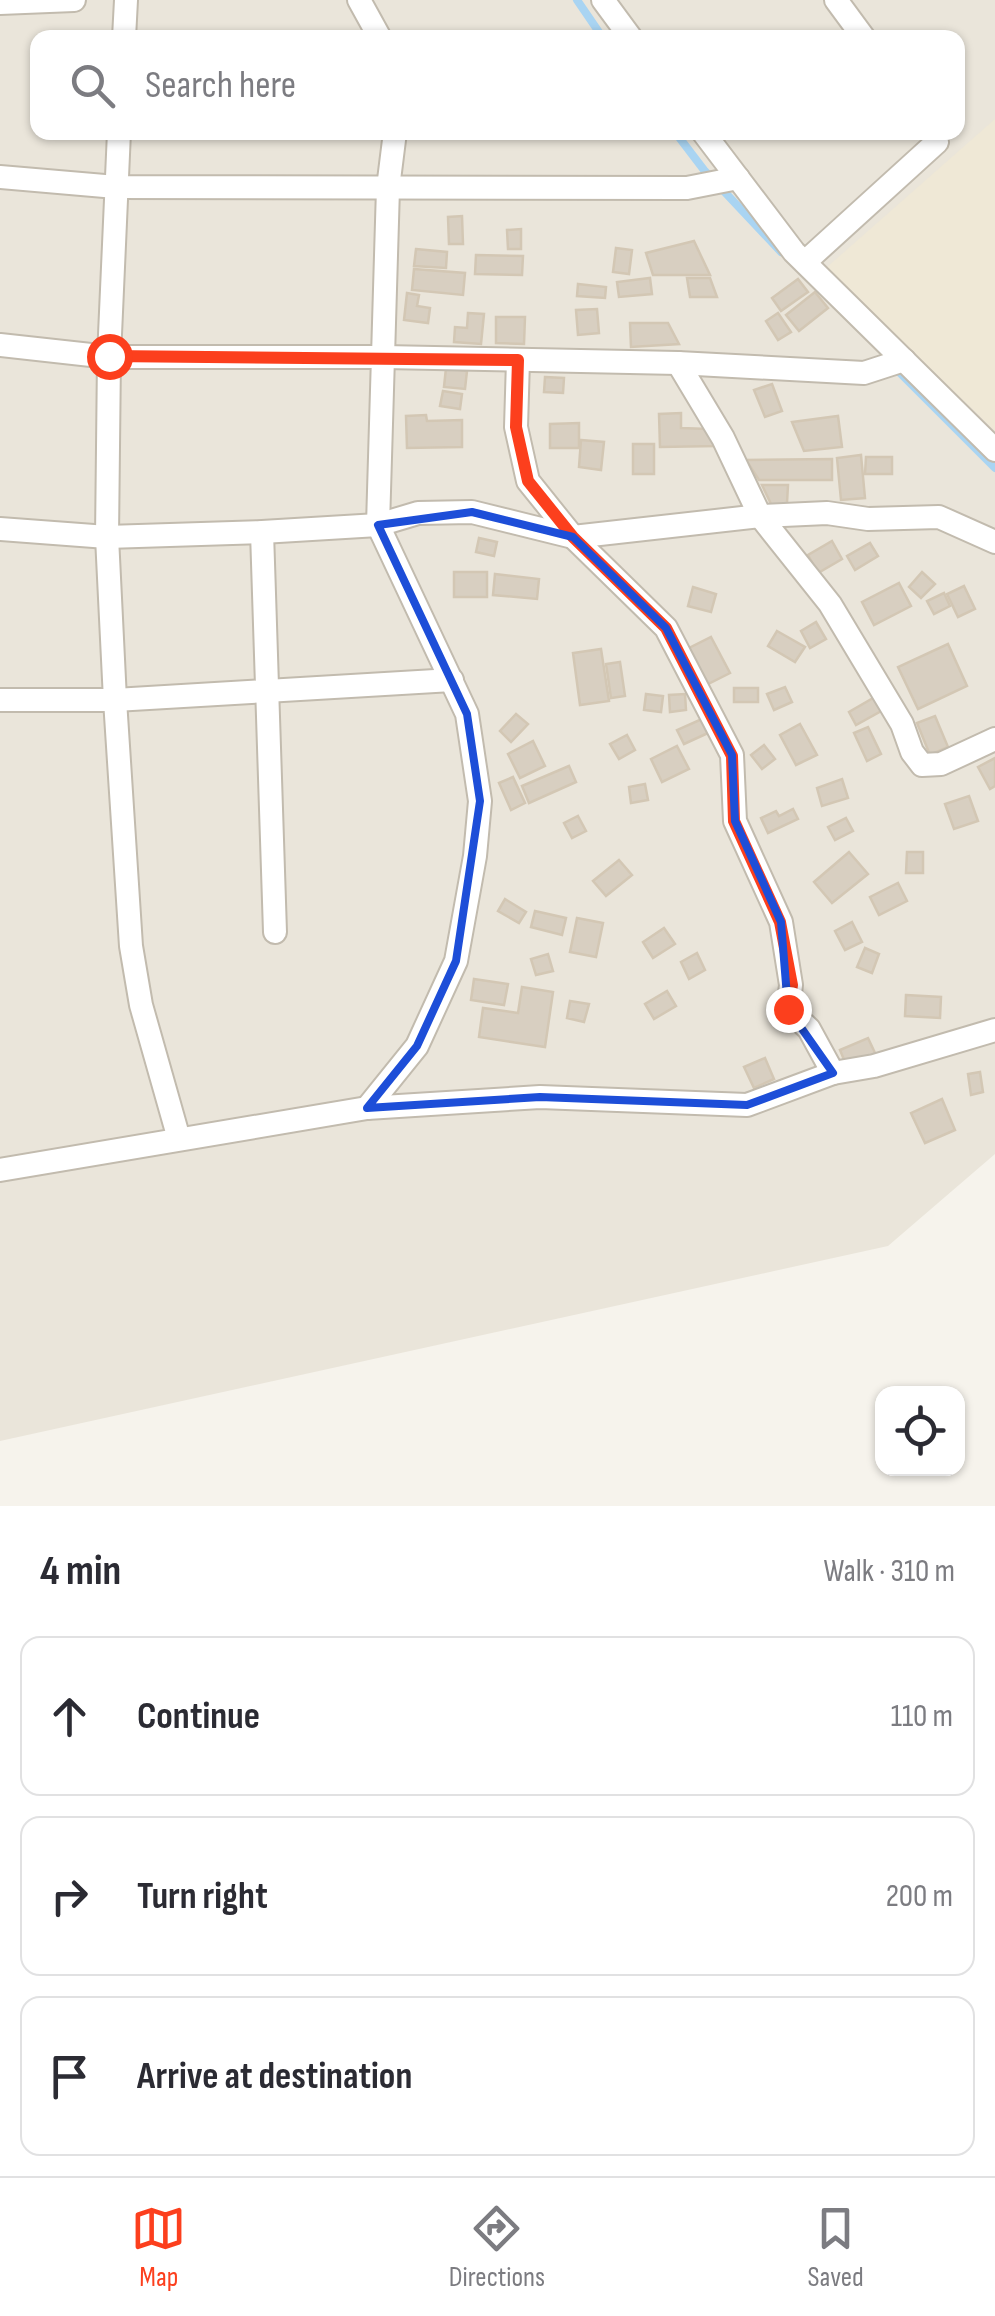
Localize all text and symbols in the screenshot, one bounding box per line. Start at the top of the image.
search box [30,30,965,140]
icon: search [65,58,120,113]
text: Search here [145,63,296,108]
route start [87,334,133,380]
route end [766,987,812,1033]
map controls [875,1386,965,1476]
button: locate [875,1386,965,1476]
text: 4 min [40,1546,121,1597]
text: Walk · 310 m [823,1552,955,1591]
icon: ahead [42,1689,97,1744]
text: Continue [137,1694,260,1739]
text: 110 m [891,1697,953,1736]
icon: right [42,1869,97,1924]
text: Turn right [137,1874,268,1919]
text: 200 m [886,1877,953,1916]
icon: arrive [42,2049,97,2104]
text: Arrive at destination [137,2054,412,2099]
tab: Map [131,2201,186,2294]
tab: Directions [449,2201,545,2294]
tab: Saved [808,2201,864,2294]

